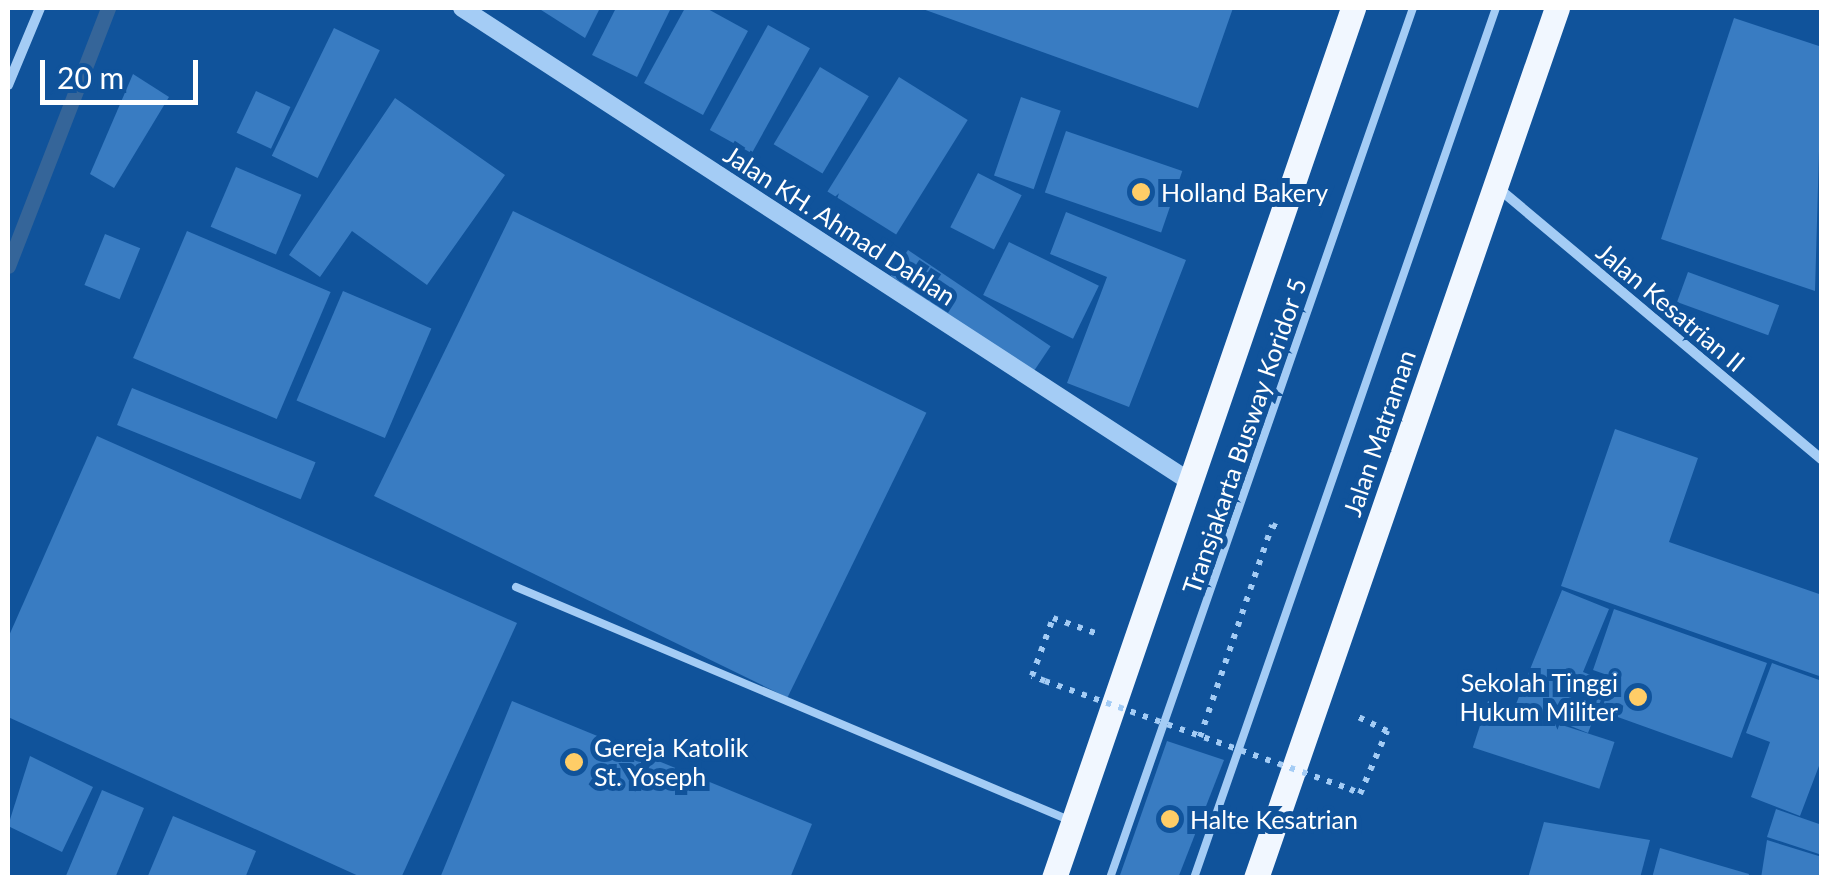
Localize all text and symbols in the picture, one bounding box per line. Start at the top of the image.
scale bar [45,40,202,102]
text: 20 m [57,59,124,95]
street label: Jalan KH. Ahmad Dahlan [718,139,962,311]
place label: Holland Bakery [1161,177,1328,207]
marker: Holland Bakery [1130,181,1152,203]
street label: Jalan Kesatrian II [1591,236,1751,378]
street label: Transjakarta Busway Koridor 5 [1176,274,1312,598]
street label: Jalan Matraman [1337,346,1421,520]
place label: Sekolah Tinggi Hukum Militer [1459,668,1618,727]
marker: Sekolah Tinggi Hukum Militer [1627,686,1649,708]
place label: Gereja Katolik St. Yoseph [594,733,748,792]
marker: Gereja Katolik St. Yoseph [563,751,585,773]
place label: Halte Kesatrian [1190,804,1358,834]
marker: Halte Kesatrian [1159,808,1181,830]

